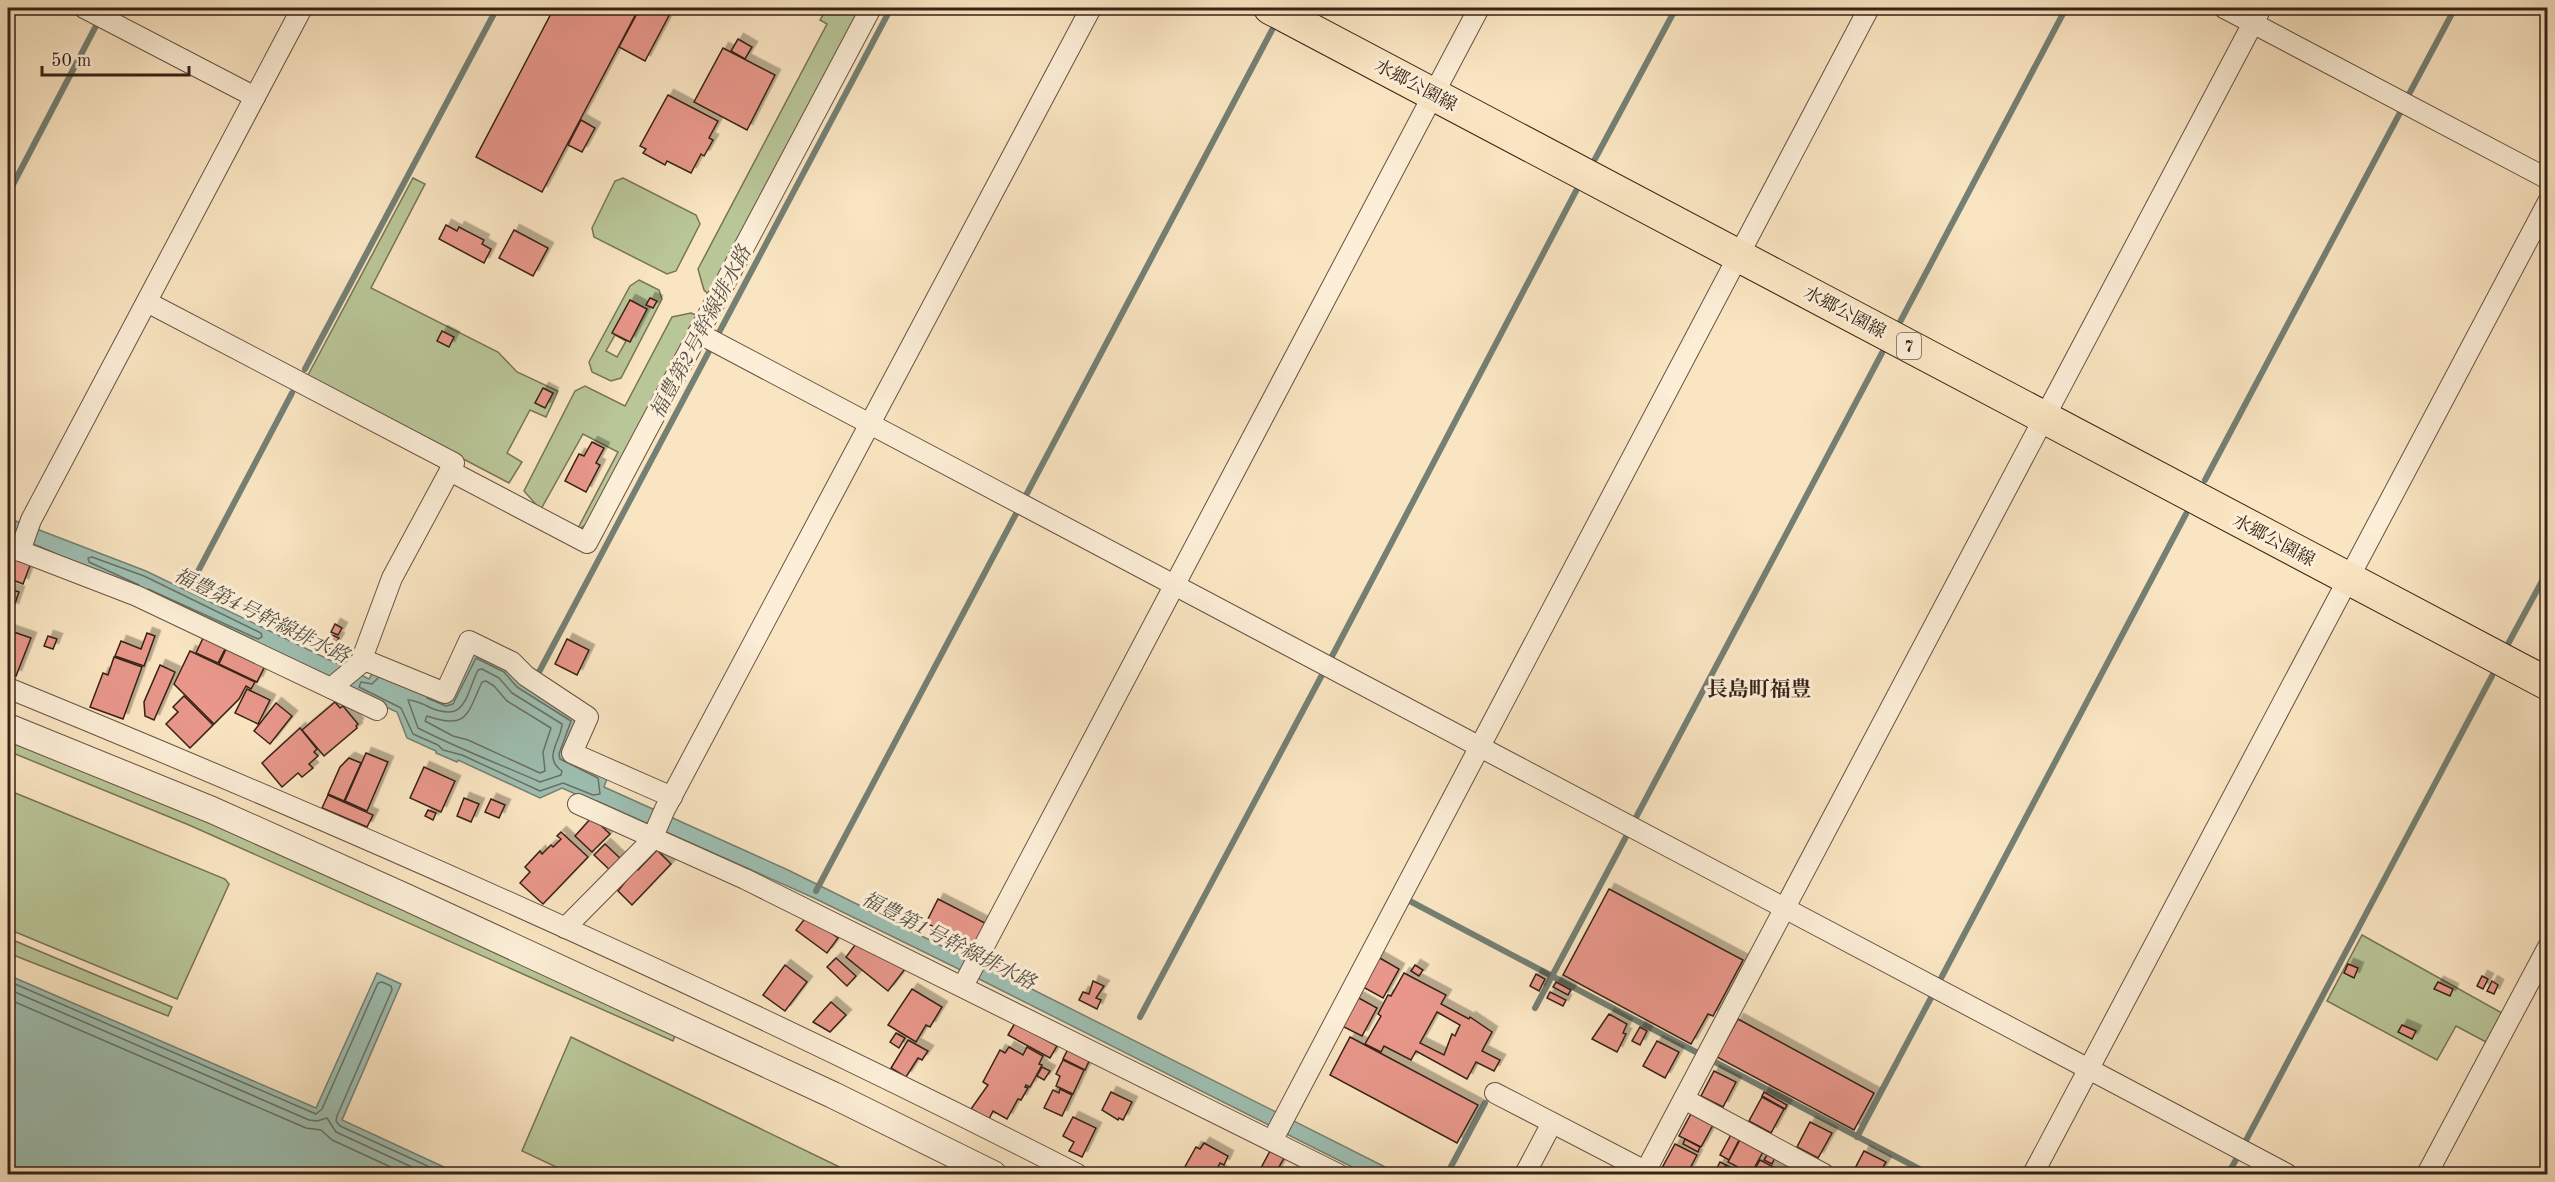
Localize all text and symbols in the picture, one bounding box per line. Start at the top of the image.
scale bar [42,39,189,77]
text: 50 m [51,52,91,70]
street label: 水郷公園線 [1372,55,1460,115]
water label: 福豊第2号幹線排水路 [646,241,757,422]
street label: 水郷公園線 [1801,282,1889,342]
road number: 7 [1897,333,1921,359]
street label: 水郷公園線 [2230,510,2318,570]
water label: 福豊第4号幹線排水路 [171,564,354,669]
district label: 長島町福豊 [1707,678,1812,701]
water label: 福豊第1号幹線排水路 [858,888,1041,995]

